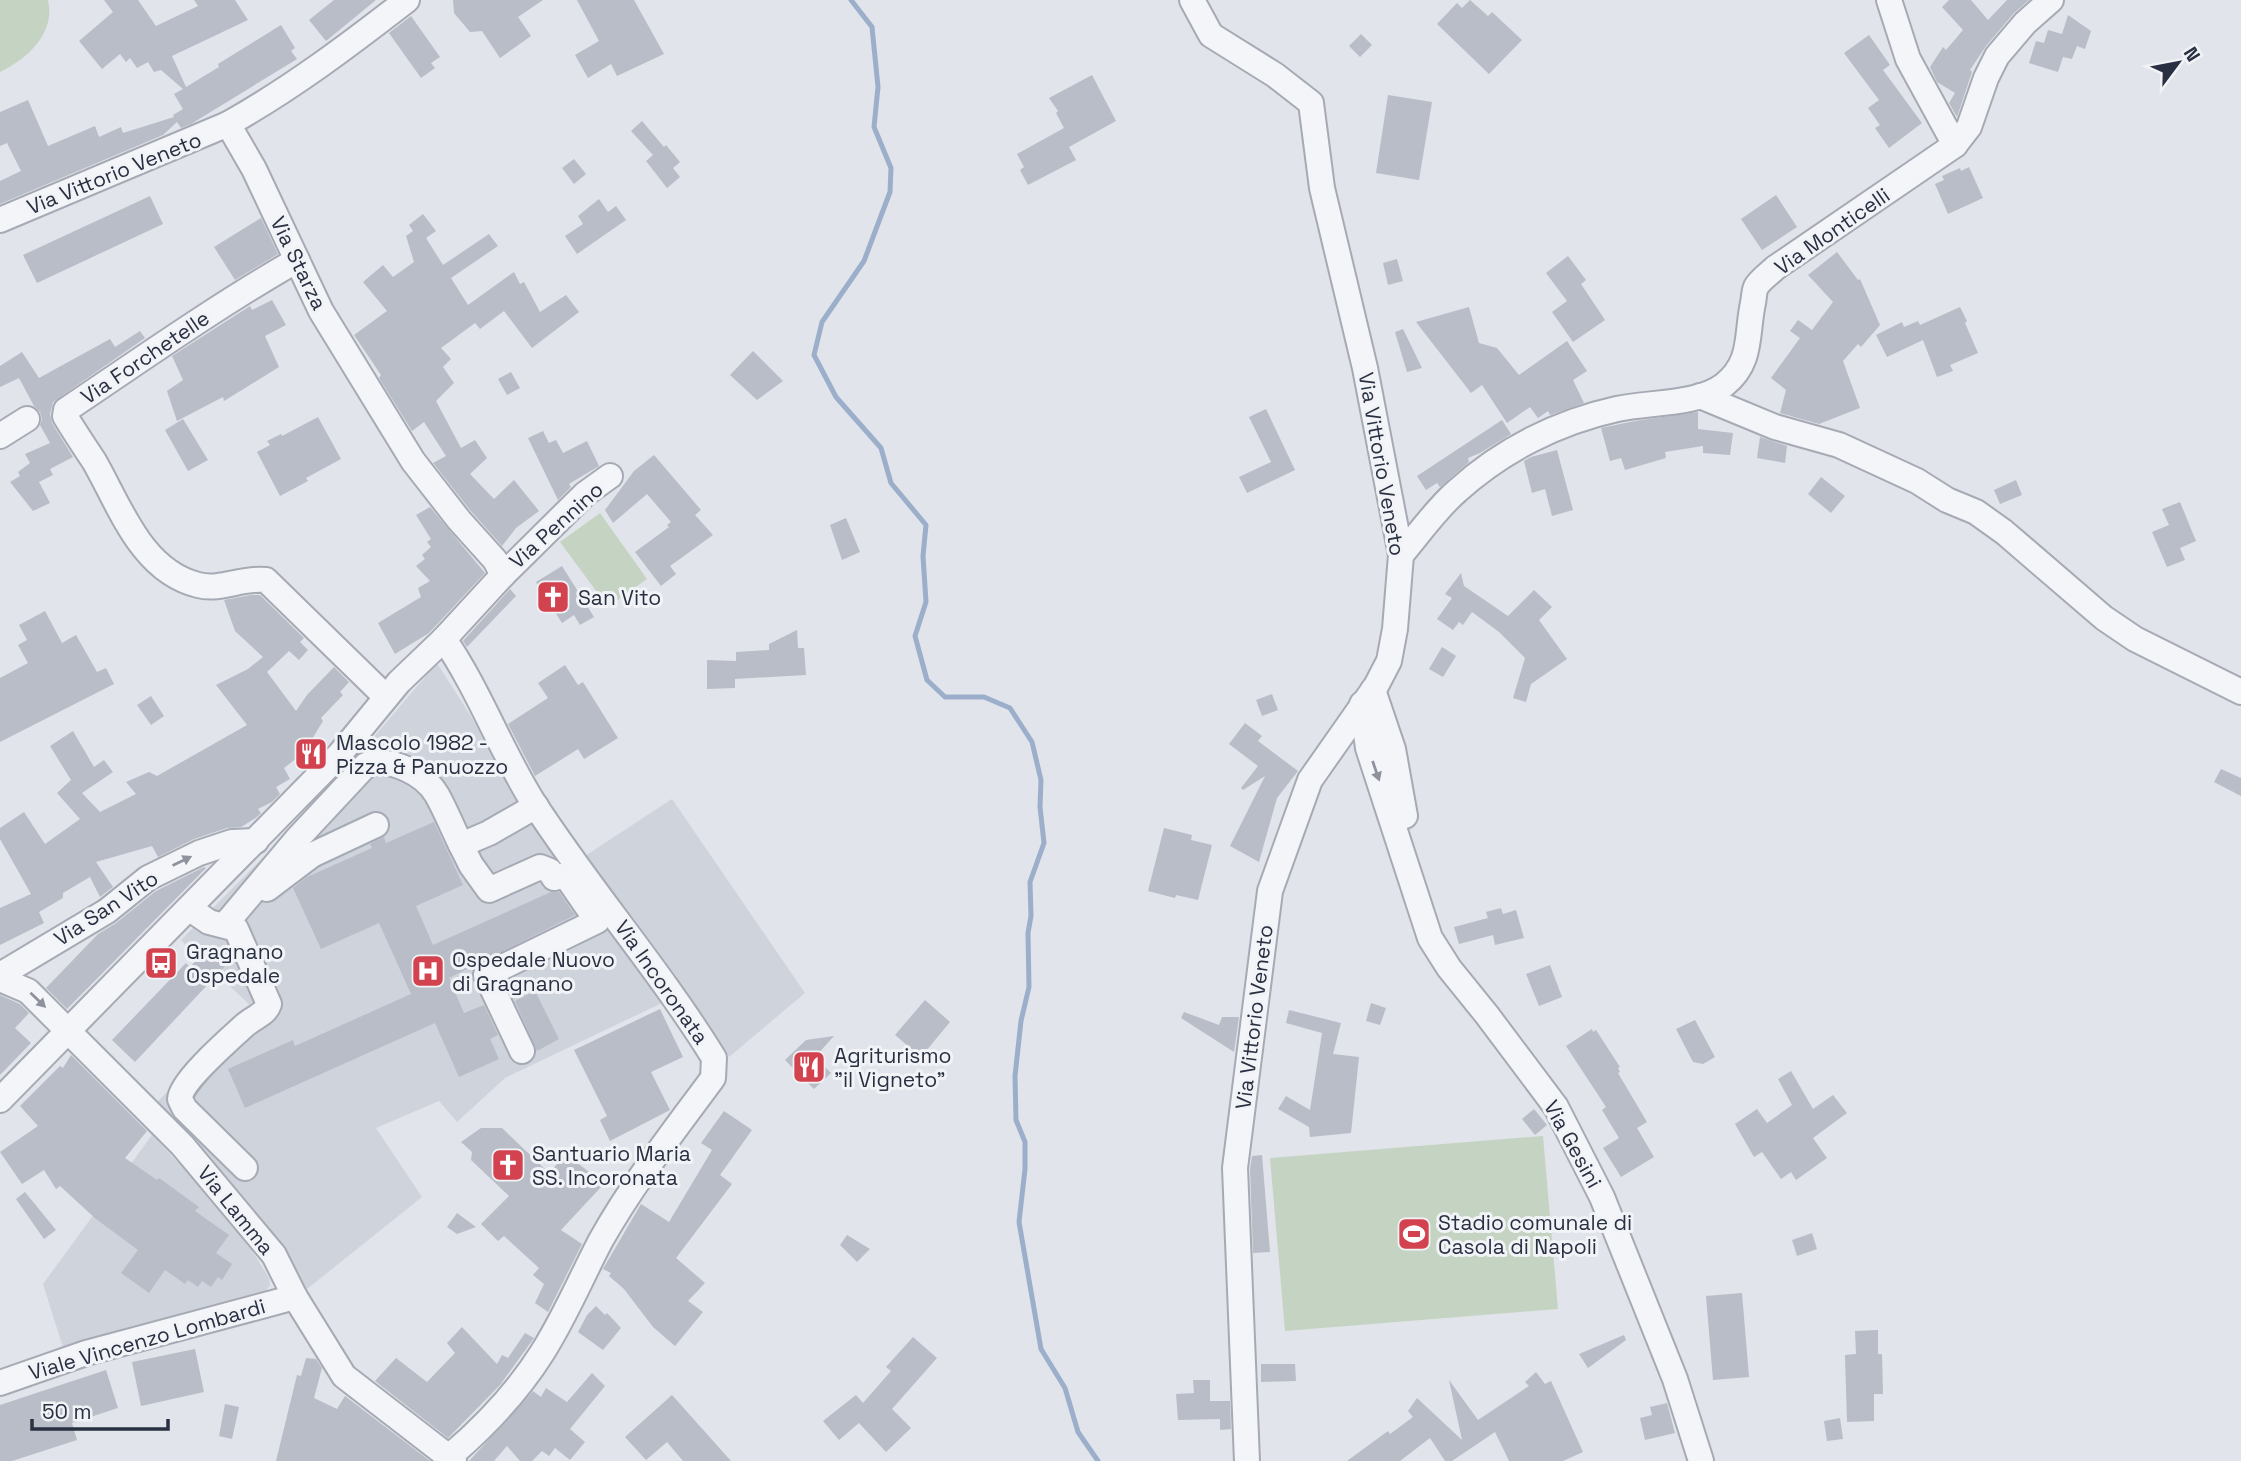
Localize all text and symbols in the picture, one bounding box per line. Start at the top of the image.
north arrow [2143,28,2213,98]
text: N [2178,42,2206,66]
street label: Via Vittorio Veneto [23,126,205,220]
street label: Via Monticelli [1769,181,1895,281]
street label: Via Starza [265,212,333,314]
street label: Via Forchetelle [76,304,214,410]
street label: Via Vittorio Veneto [1353,370,1411,558]
street label: Via Pennino [503,476,609,574]
church icon: San Vito [534,578,572,616]
place label: San Vito [578,584,661,611]
place label: Mascolo 1982 - Pizza & Panuozzo [336,729,508,780]
restaurant icon: Mascolo 1982 - Pizza & Panuozzo [292,735,330,773]
one-way arrow [1371,760,1381,781]
one-way arrow [172,856,192,867]
street label: Via San Vito [49,864,163,952]
street label: Via Incoronata [609,915,715,1049]
street label: Via Vittorio Veneto [1229,923,1279,1111]
place label: Gragnano Ospedale [186,938,284,989]
bus stop icon: Gragnano Ospedale [142,944,180,982]
place label: Ospedale Nuovo di Gragnano [452,946,615,997]
hospital icon: Ospedale Nuovo di Gragnano [409,952,447,990]
one-way arrow [29,992,46,1008]
place label: Agriturismo "il Vigneto" [834,1042,951,1093]
restaurant icon: Agriturismo "il Vigneto" [790,1048,828,1086]
street label: Via Gesini [1538,1095,1608,1193]
place label: Santuario Maria SS. Incoronata [532,1140,691,1191]
church icon: Santuario Maria SS. Incoronata [489,1146,527,1184]
street label: Via Lamma [192,1160,280,1260]
place label: Stadio comunale di Casola di Napoli [1438,1209,1632,1260]
sports icon: Stadio comunale di Casola di Napoli [1395,1215,1433,1253]
street label: Viale Vincenzo Lombardi [26,1292,268,1386]
scale bar [32,1388,168,1432]
text: 50 m [42,1398,92,1425]

